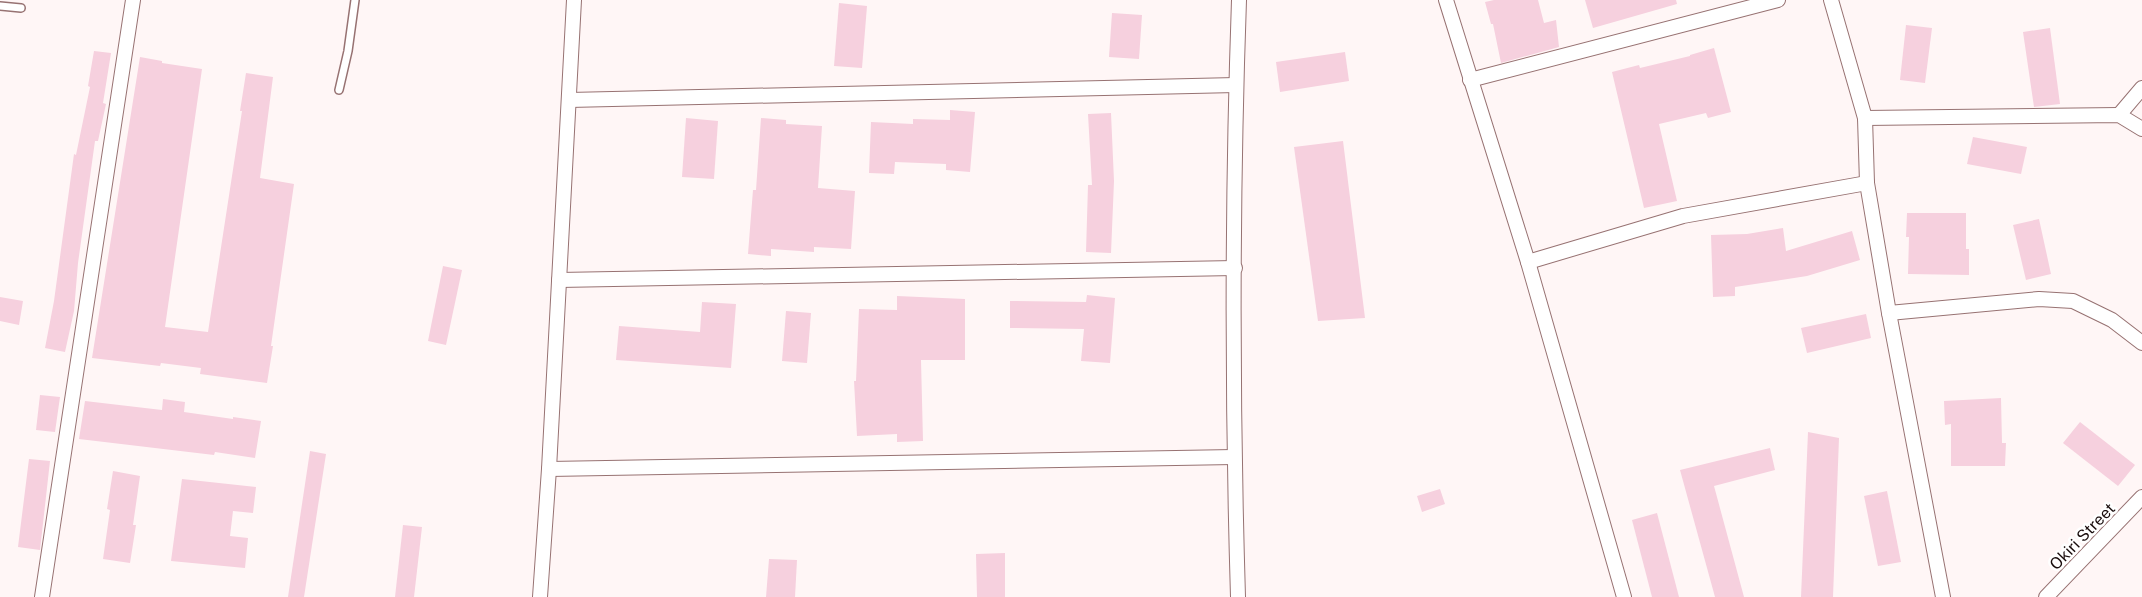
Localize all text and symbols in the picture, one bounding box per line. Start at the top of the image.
street label: Okiri Street [2046,499,2119,574]

